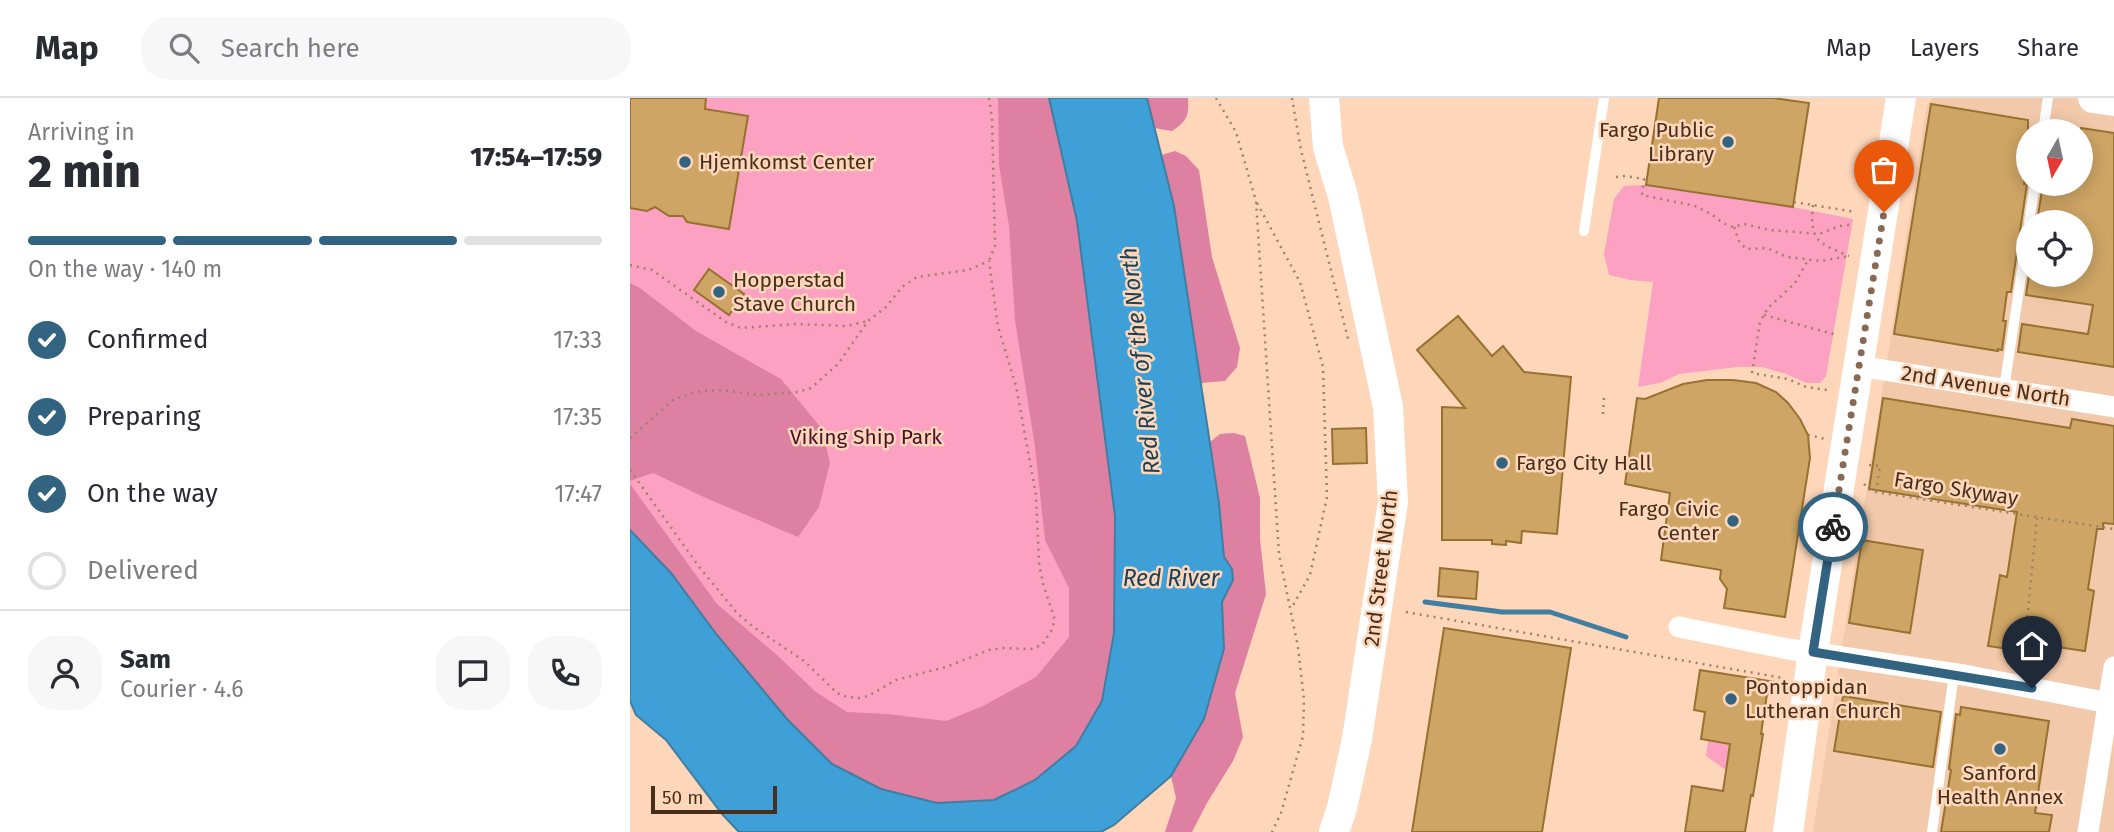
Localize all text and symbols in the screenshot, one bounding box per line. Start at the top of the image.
search box [141,17,631,80]
text: Map [35,28,99,68]
icon: search [165,29,203,67]
text: Search here [221,33,360,64]
text: Map [1826,34,1872,62]
text: Layers [1910,34,1979,62]
text: Share [2017,34,2079,62]
place label: Fargo Public Library [1599,117,1715,167]
text: Arriving in [28,118,135,146]
north arrow [2016,119,2093,196]
map controls [2016,119,2093,287]
marker: Fargo Public Library [1720,134,1736,150]
pin [1854,140,1914,212]
text: 17:54–17:59 [470,142,602,173]
text: 2 min [28,144,141,199]
place label: Hjemkomst Center [699,149,874,175]
icon: bag [1865,151,1903,189]
marker: Hjemkomst Center [677,154,693,170]
button: locate [2016,210,2093,287]
water label: Red River of the North [1114,246,1166,476]
text: On the way · 140 m [28,255,222,283]
place label: Hopperstad Stave Church [733,267,856,317]
marker: Hopperstad Stave Church [711,284,727,300]
icon: check [28,321,66,359]
text: Confirmed [87,324,208,355]
text: 17:33 [553,326,602,354]
street label: 2nd Avenue North [1900,360,2072,412]
icon: check [28,398,66,436]
text: Preparing [87,401,200,432]
text: 17:35 [553,403,602,431]
park label: Viking Ship Park [790,424,942,450]
place label: Fargo City Hall [1516,450,1652,476]
marker: Fargo City Hall [1494,455,1510,471]
street label: Fargo Skyway [1892,466,2021,512]
icon: check [28,475,66,513]
text: On the way [87,478,218,509]
text: 17:47 [555,480,602,508]
street label: 2nd Street North [1358,488,1404,648]
courier [1798,492,1868,562]
place label: Fargo Civic Center [1618,496,1719,546]
icon: bike [1814,508,1852,546]
marker: Fargo Civic Center [1725,513,1741,529]
text: Delivered [87,555,199,586]
water label: Red River [1123,564,1221,592]
pin [2002,616,2062,688]
icon: home [2013,627,2051,665]
button: person [28,636,102,710]
button: chat [436,636,510,710]
button: phone [528,636,602,710]
text: Sam [120,644,171,675]
place label: Pontoppidan Lutheran Church [1745,674,1901,724]
text: Courier · 4.6 [120,675,244,703]
marker: Pontoppidan Lutheran Church [1723,691,1739,707]
marker: Sanford Health Annex [1992,741,2008,757]
place label: Sanford Health Annex [1937,760,2064,810]
scale bar [651,783,777,815]
text: 50 m [662,786,703,809]

